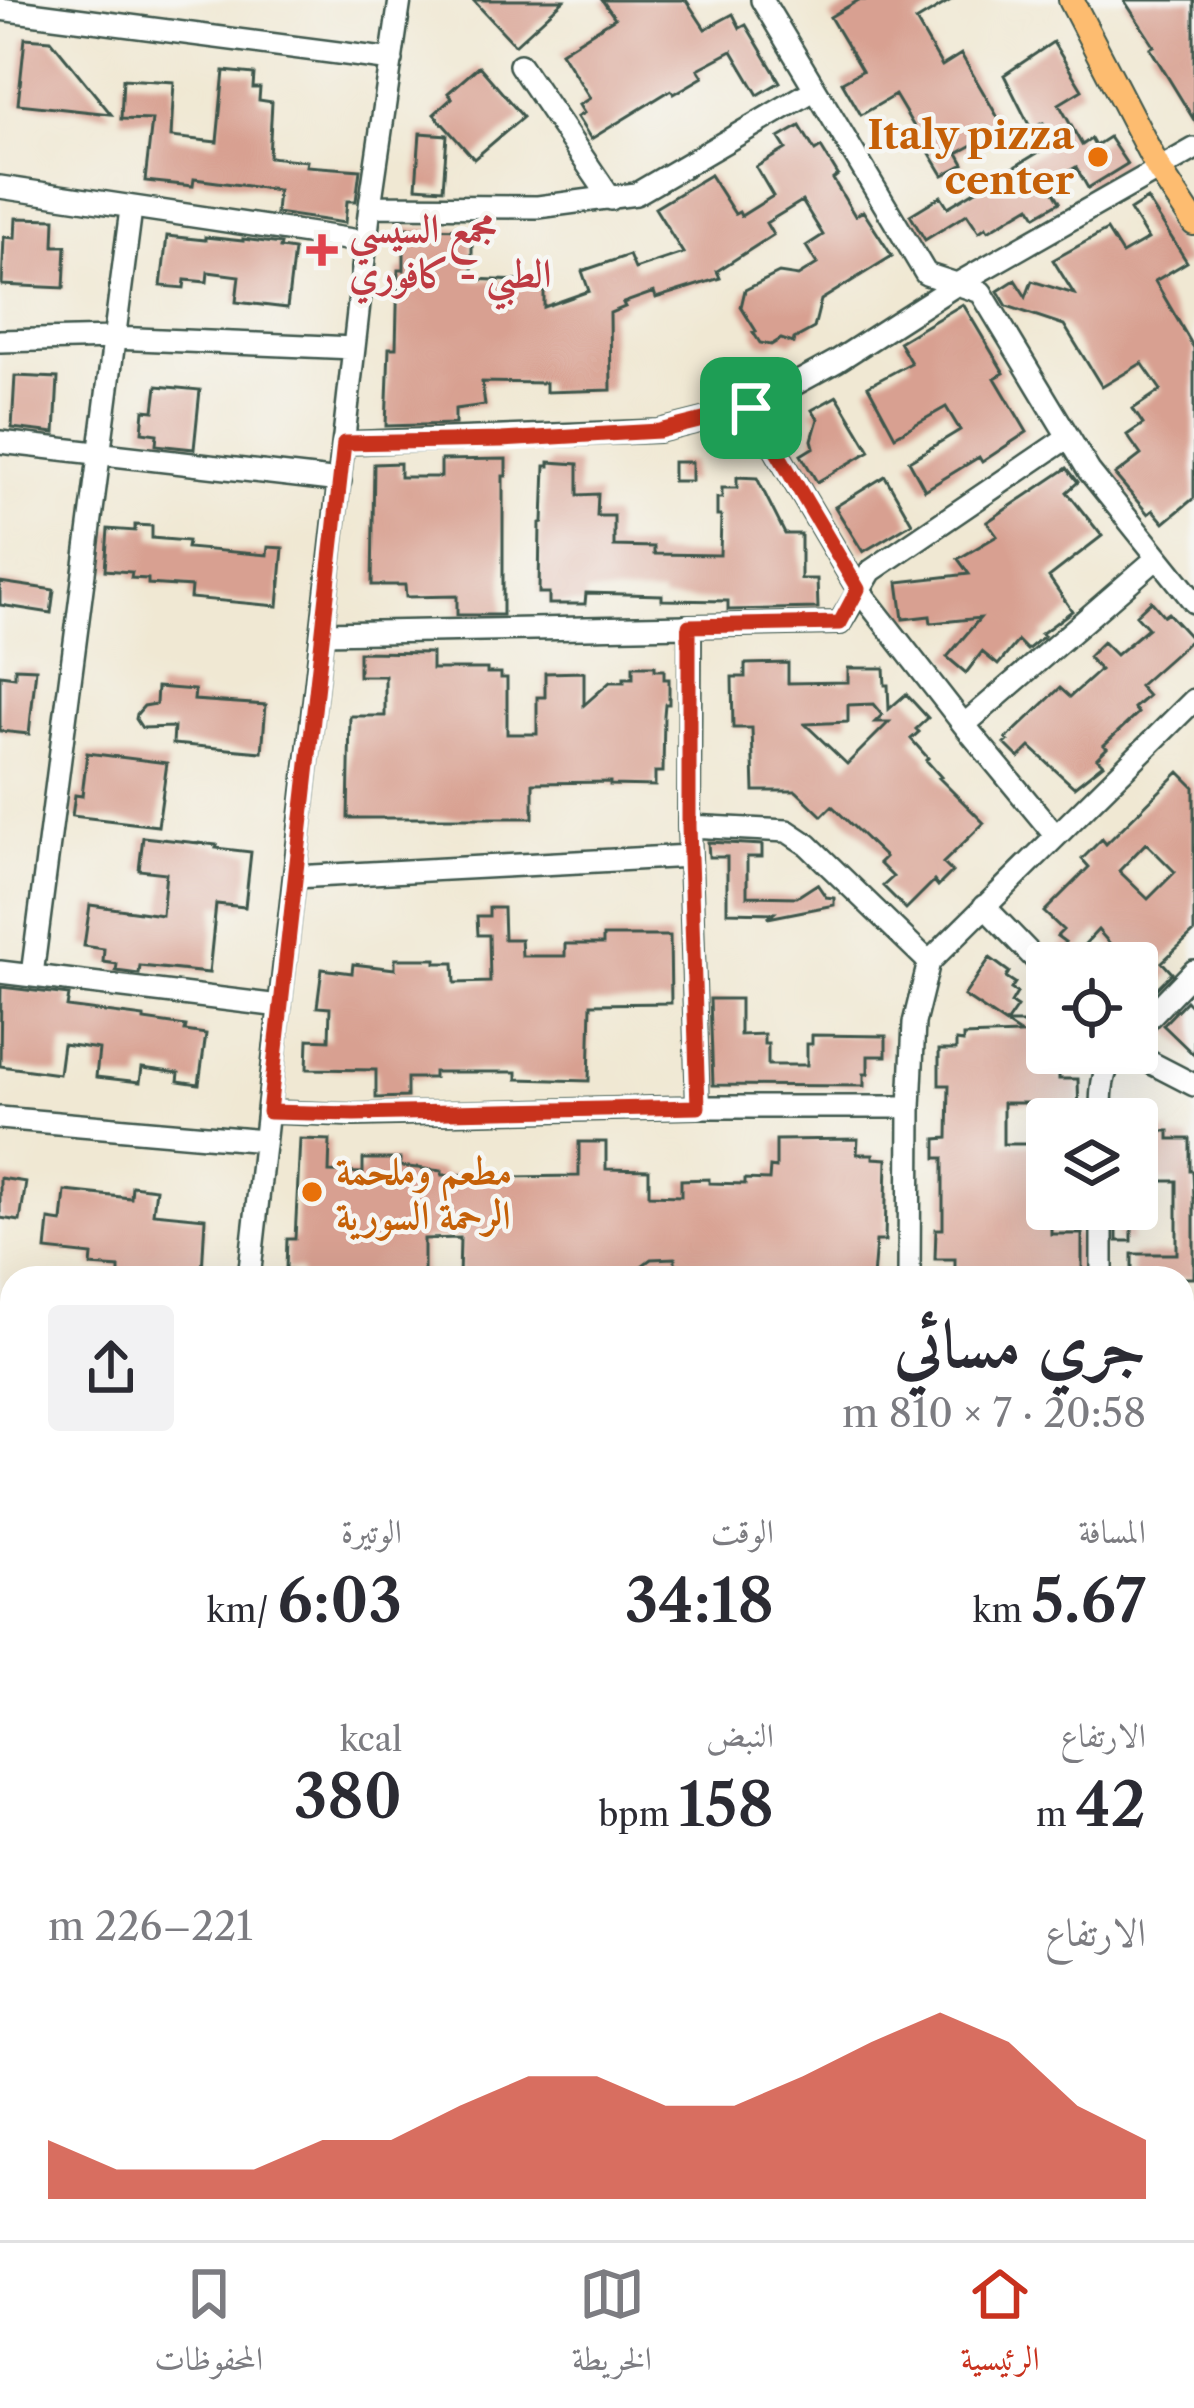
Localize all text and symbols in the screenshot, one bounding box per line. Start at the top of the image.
place label: Italy pizza center [867,111,1074,204]
marker: Italy pizza center [1085,144,1111,170]
place label: مجمع السيسي الطبي - كافوري [349,204,551,310]
marker: مجمع السيسي الطبي - كافوري [306,234,338,266]
pin [700,357,802,459]
icon: arrive [718,375,784,441]
map controls [1026,942,1158,1230]
button: locate [1026,942,1158,1074]
button: layers [1026,1098,1158,1230]
place label: مطعم وملحمة الرحمة السورية [336,1146,512,1241]
marker: مطعم وملحمة الرحمة السورية [299,1179,325,1205]
text: جري مسائي [894,1303,1146,1384]
button: share [48,1305,174,1431]
text: 20:58 · 7 × 810 m [842,1389,1146,1437]
text: الوتيرة [341,1511,402,1552]
text: الوقت [711,1511,774,1552]
text: المسافة [1079,1511,1146,1552]
text: 6:03 [277,1564,402,1638]
text: 34:18 [625,1564,774,1638]
text: 5.67 [1031,1564,1146,1638]
text: /km [207,1590,277,1631]
text: km [973,1590,1031,1631]
text: النبض [706,1715,774,1756]
text: الارتفاع [1060,1715,1146,1756]
text: kcal [340,1719,402,1760]
text: 380 [294,1760,402,1834]
text: 158 [678,1768,774,1842]
text: 42 [1076,1768,1146,1842]
text: bpm [598,1794,678,1835]
text: m [1036,1794,1076,1835]
text: 221–226 m [48,1902,253,1950]
text: الارتفاع [1045,1908,1146,1956]
tab: المحفوظات [154,2261,263,2391]
tab: الخريطة [572,2261,652,2391]
tab: الرئيسية [960,2261,1040,2391]

